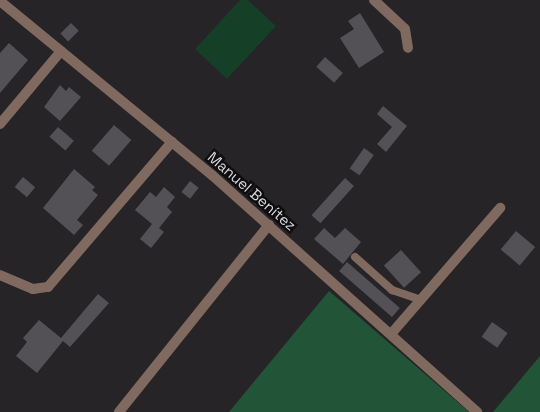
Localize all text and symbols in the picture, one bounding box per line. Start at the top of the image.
street label: Manuel Benítez [204,148,300,234]

